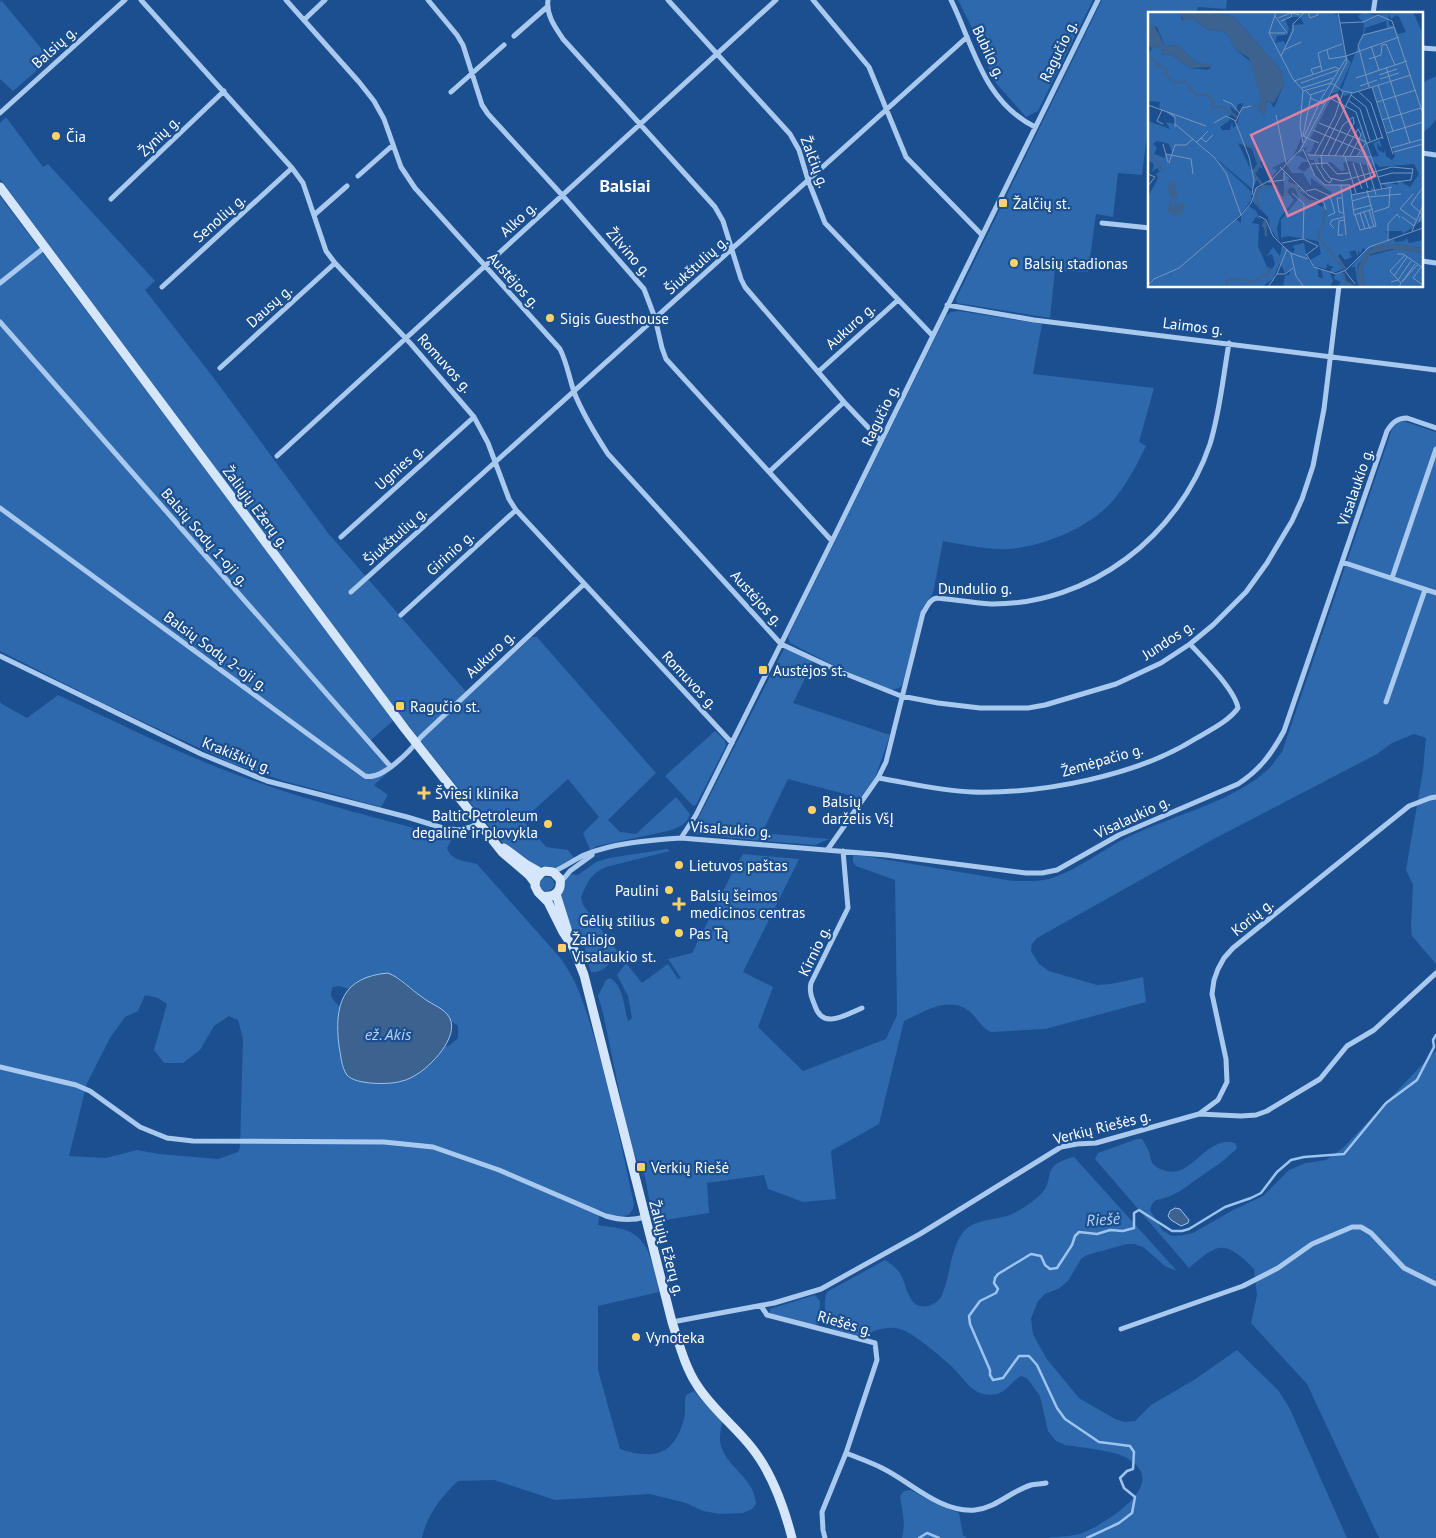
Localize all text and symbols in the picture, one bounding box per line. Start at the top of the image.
inset map [1148,12,1424,288]
street label: Ragučio g. [1035,17,1081,85]
street label: Balsių g. [27,22,81,72]
street label: Bubilo g. [968,22,1010,82]
street label: Žynių g. [134,112,184,160]
place label: Čia [66,127,86,146]
marker: Čia [50,130,62,142]
street label: Žalčių g. [796,133,834,191]
district label: Balsiai [599,174,651,197]
street label: Senolių g. [189,190,249,246]
place label: Žalčių st. [1013,194,1070,213]
street label: Alko g. [496,197,540,241]
marker: Žalčių st. [997,197,1009,209]
street label: Žilvino g. [602,223,656,281]
street label: Šiukštulių g. [660,232,732,298]
street label: Austėjos g. [484,248,544,312]
place label: Balsių stadionas [1024,254,1128,273]
marker: Balsių stadionas [1008,257,1020,269]
street label: Dausų g. [242,281,296,331]
street label: Aukuro g. [821,299,879,353]
place label: Sigis Guesthouse [560,309,669,328]
marker: Sigis Guesthouse [544,312,556,324]
street label: Laimos g. [1162,313,1224,339]
street label: Romuvos g. [413,329,477,397]
street label: Ragučio g. [857,381,903,449]
street label: Ugnies g. [371,440,427,494]
street label: Visalaukio g. [1333,446,1377,529]
street label: Žaliųjų Ežerų g. [219,462,293,552]
street label: Balsių Sodų 1-oji g. [157,484,253,590]
street label: Šiukštulių g. [359,503,431,569]
street label: Girinio g. [422,527,478,579]
street label: Austėjos g. [727,566,787,630]
street label: Dundulio g. [938,579,1012,598]
street label: Balsių Sodų 2-oji g. [160,607,272,695]
street label: Jundos g. [1138,616,1198,664]
street label: Aukuro g. [461,626,519,682]
street label: Romuvos g. [658,647,722,713]
place label: Austėjos st. [773,661,846,680]
marker: Austėjos st. [757,664,769,676]
place label: Ragučio st. [410,697,480,716]
marker: Ragučio st. [394,700,406,712]
street label: Krakiškių g. [199,732,275,778]
street label: Žemėpačio g. [1059,739,1145,781]
place label: Šviesi klinika [435,784,519,803]
marker: Šviesi klinika [417,786,431,800]
street label: Visalaukio g. [1091,791,1173,843]
place label: Balsių darželis VšĮ [822,792,894,828]
marker: Balsių darželis VšĮ [806,804,818,816]
place label: Baltic Petroleum degalinė ir plovykla [412,806,538,842]
street label: Visalaukio g. [689,817,772,841]
marker: Baltic Petroleum degalinė ir plovykla [542,818,554,830]
place label: Lietuvos paštas [689,856,788,875]
marker: Lietuvos paštas [673,859,685,871]
place label: Paulini [615,881,659,900]
marker: Paulini [663,884,675,896]
place label: Balsių šeimos medicinos centras [690,886,805,922]
street label: Korių g. [1227,894,1277,940]
marker: Balsių šeimos medicinos centras [672,897,686,911]
place label: Gėlių stilius [579,911,655,930]
marker: Gėlių stilius [659,914,671,926]
street label: Kirnio g. [794,923,834,979]
place label: Pas Tą [689,924,728,943]
marker: Pas Tą [673,927,685,939]
place label: Žaliojo Visalaukio st. [571,930,656,966]
marker: Žaliojo Visalaukio st. [556,942,568,954]
water label: ež. Akis [365,1024,412,1044]
street label: Verkių Riešės g. [1050,1106,1153,1149]
place label: Verkių Riešė [650,1158,729,1177]
marker: Verkių Riešė [635,1161,647,1173]
street label: Žaliųjų Ežerų g. [645,1198,689,1298]
water label: Riešė [1085,1208,1121,1230]
street label: Riešės g. [815,1306,875,1340]
place label: Vynoteka [645,1328,705,1347]
marker: Vynoteka [630,1331,642,1343]

